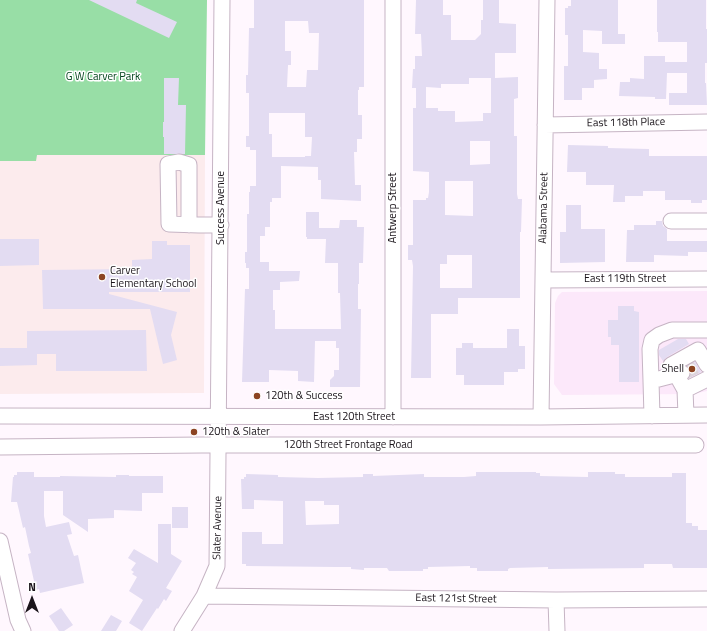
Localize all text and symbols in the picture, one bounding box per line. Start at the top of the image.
park label: G W Carver Park [66,70,140,84]
street label: East 118th Place [587,116,665,130]
street label: Success Avenue [214,171,228,245]
street label: Alabama Street [537,172,551,244]
street label: Antwerp Street [386,173,400,243]
place label: Carver Elementary School [110,264,197,290]
marker: Carver Elementary School [97,272,107,282]
street label: East 119th Street [584,272,666,286]
place label: Shell [661,362,684,376]
marker: Shell [687,364,697,374]
place label: 120th & Success [265,389,343,403]
marker: 120th & Success [252,391,262,401]
street label: East 120th Street [313,410,395,424]
place label: 120th & Slater [202,425,270,439]
marker: 120th & Slater [189,427,199,437]
street label: 120th Street Frontage Road [283,438,413,452]
street label: Slater Avenue [211,496,225,560]
north arrow [12,579,52,619]
text: N [28,579,36,595]
street label: East 121st Street [415,592,497,606]

